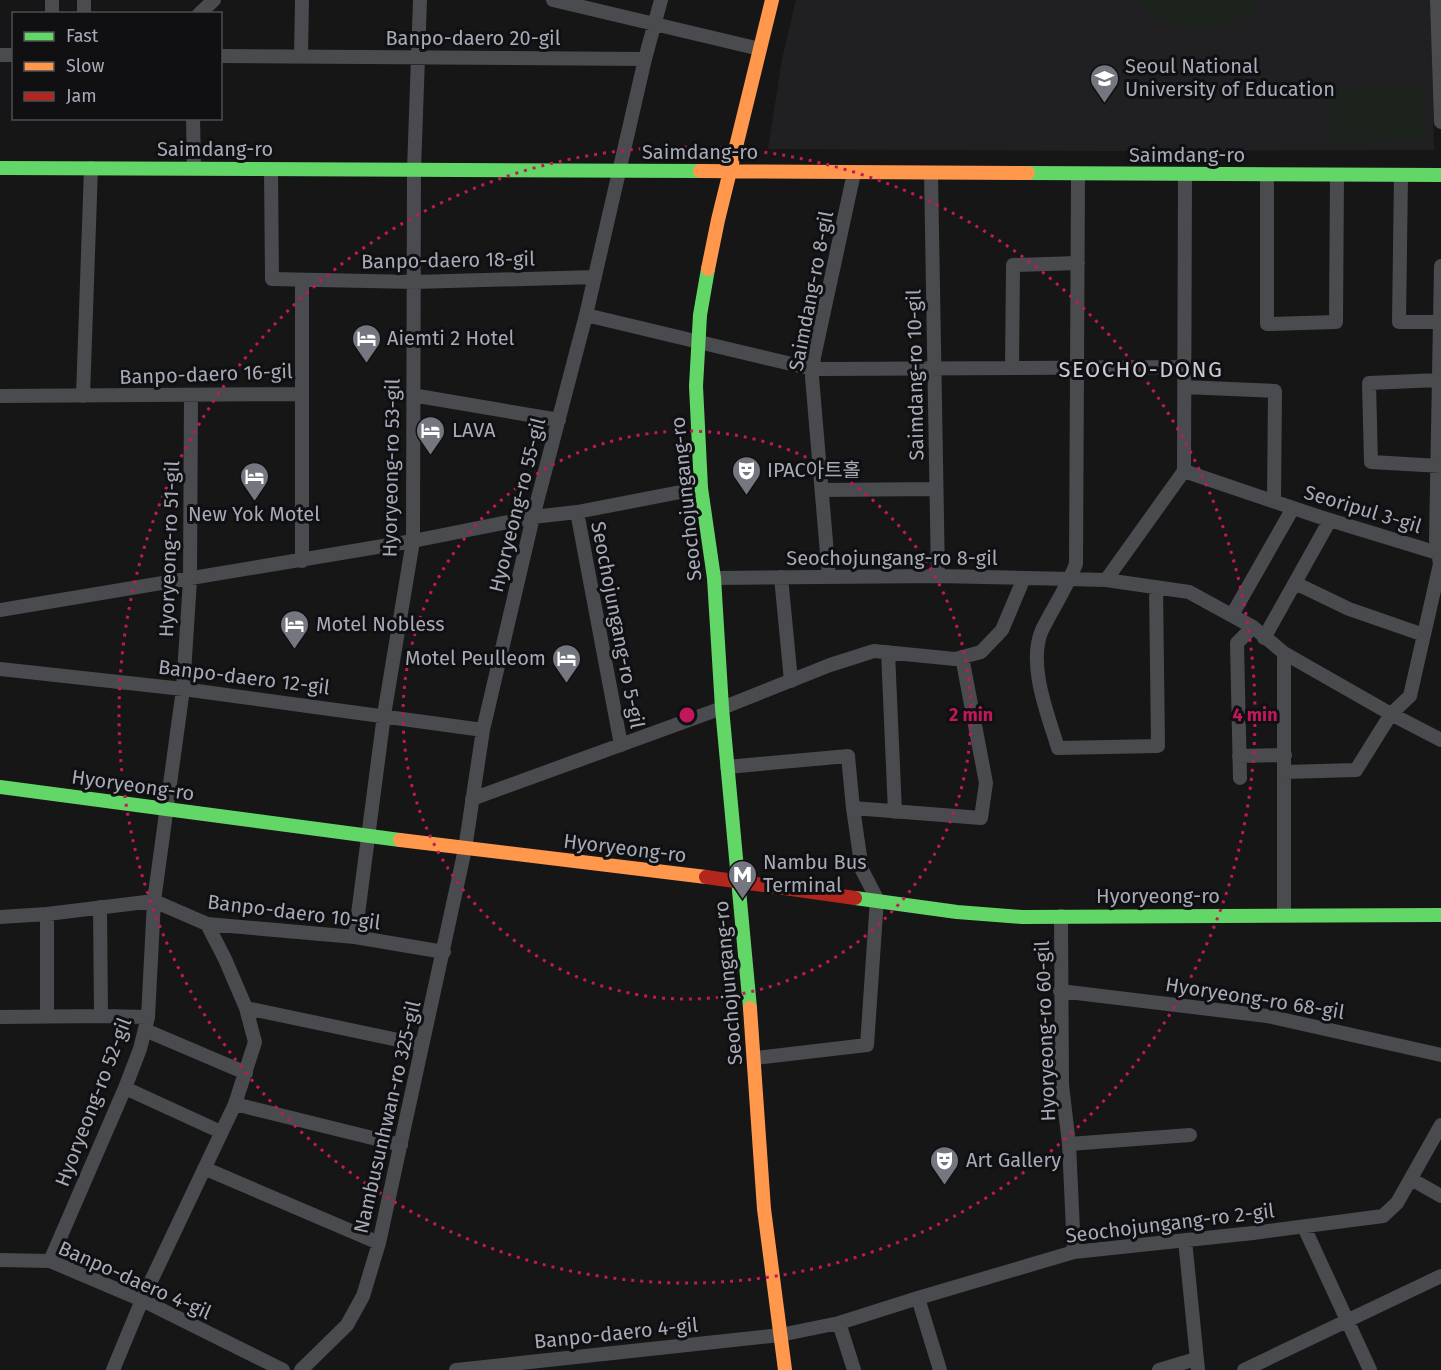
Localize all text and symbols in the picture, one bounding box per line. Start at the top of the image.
legend [12,12,222,120]
text: Fast [66,25,99,47]
street label: Banpo-daero 20-gil [385,26,561,50]
place label: Seoul National University of Education [1125,54,1335,101]
text: Slow [66,55,105,77]
school or university icon: Seoul National University of Education [1088,62,1120,104]
text: Jam [66,85,97,107]
street label: Saimdang-ro [157,137,273,161]
street label: Saimdang-ro [642,140,758,164]
street label: Saimdang-ro [1129,143,1245,167]
street label: Saimdang-ro 8-gil [784,209,838,373]
street label: Banpo-daero 18-gil [361,246,535,274]
street label: Saimdang-ro 10-gil [902,289,928,461]
hotel icon: Aiemti 2 Hotel [350,322,382,364]
place label: Aiemti 2 Hotel [387,326,515,350]
district label: SEOCHO-DONG [1059,356,1223,383]
street label: Banpo-daero 16-gil [119,359,293,389]
street label: Hyoryeong-ro 53-gil [377,378,405,558]
hotel icon: LAVA [415,414,447,456]
street label: Hyoryeong-ro 55-gil [484,415,550,595]
street label: Seochojungang-ro [665,416,707,582]
place label: LAVA [452,418,496,442]
theatre icon: IPAC아트홀 [730,454,762,496]
place label: IPAC아트홀 [767,458,861,482]
street label: Hyoryeong-ro 51-gil [154,460,184,638]
hotel icon: New Yok Motel [238,460,270,502]
street label: Seoripul 3-gil [1301,480,1425,538]
place label: New Yok Motel [188,502,320,526]
street label: Seochojungang-ro 5-gil [586,519,650,731]
street label: Seochojungang-ro 8-gil [786,546,998,570]
hotel icon: Motel Nobless [279,608,311,650]
place label: Motel Nobless [316,612,445,636]
hotel icon: Motel Peulleom [551,642,583,684]
place label: Motel Peulleom [405,646,546,670]
street label: Banpo-daero 12-gil [157,655,331,699]
text: 2 min [949,704,993,726]
text: 4 min [1232,704,1278,726]
centre of rings [677,705,697,725]
street label: Hyoryeong-ro [70,764,196,806]
street label: Hyoryeong-ro [562,829,688,867]
place label: Nambu Bus Terminal [763,850,867,897]
metro station icon: Nambu Bus Terminal [726,858,758,900]
street label: Hyoryeong-ro [1096,884,1220,908]
street label: Banpo-daero 10-gil [206,889,382,935]
street label: Seochojungang-ro [709,900,747,1066]
street label: Hyoryeong-ro 60-gil [1030,940,1060,1122]
street label: Hyoryeong-ro 68-gil [1164,972,1346,1024]
street label: Nambusunhwan-ro 325-gil [349,998,426,1236]
street label: Hyoryeong-ro 52-gil [50,1014,136,1190]
theatre icon: Art Gallery [929,1144,961,1186]
place label: Art Gallery [966,1148,1061,1172]
street label: Seochojungang-ro 2-gil [1064,1198,1276,1248]
street label: Banpo-daero 4-gil [55,1236,215,1325]
street label: Banpo-daero 4-gil [533,1312,699,1354]

